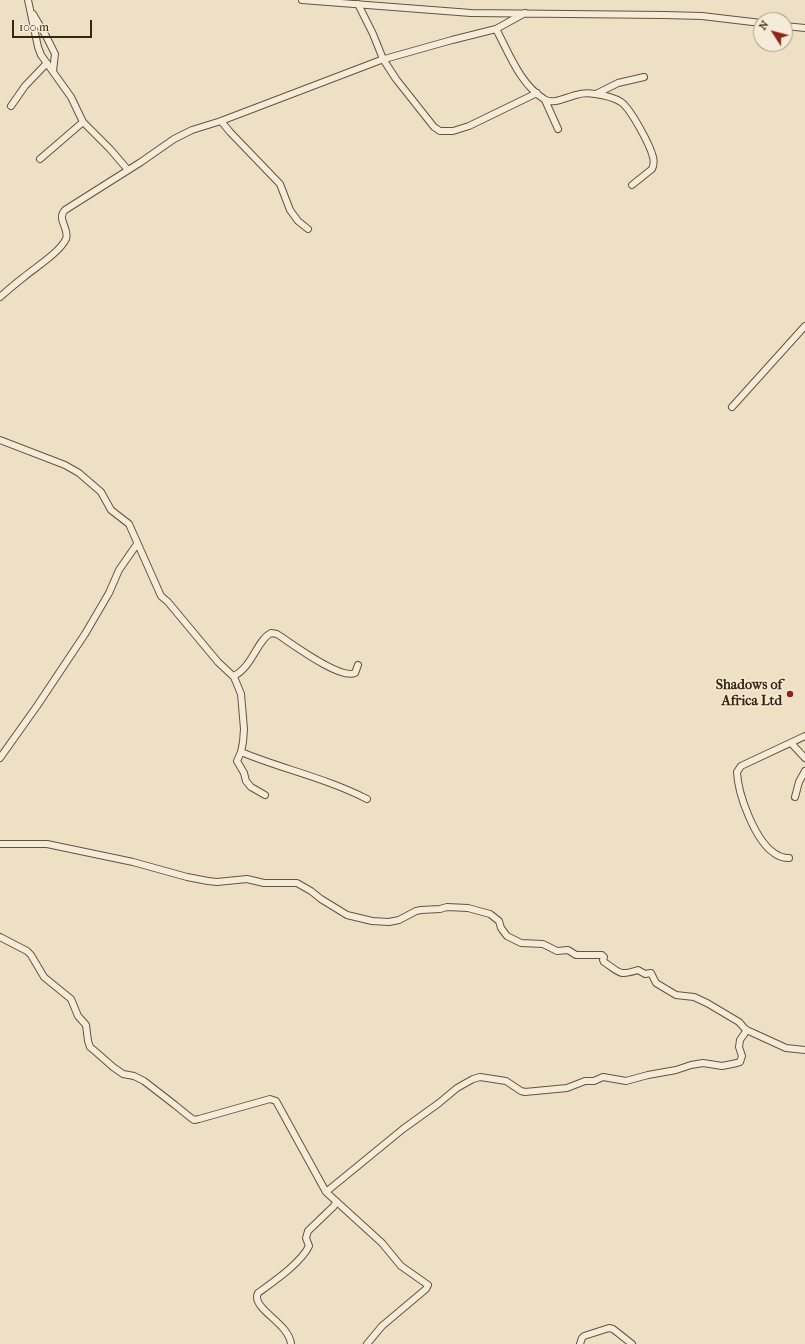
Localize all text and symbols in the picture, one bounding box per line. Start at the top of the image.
scale bar [14,12,94,38]
north arrow [753,12,793,52]
text: N [756,18,771,32]
text: 100 m [19,20,49,34]
place label: Shadows of Africa Ltd [716,678,782,710]
marker: Shadows of Africa Ltd [785,689,795,699]

